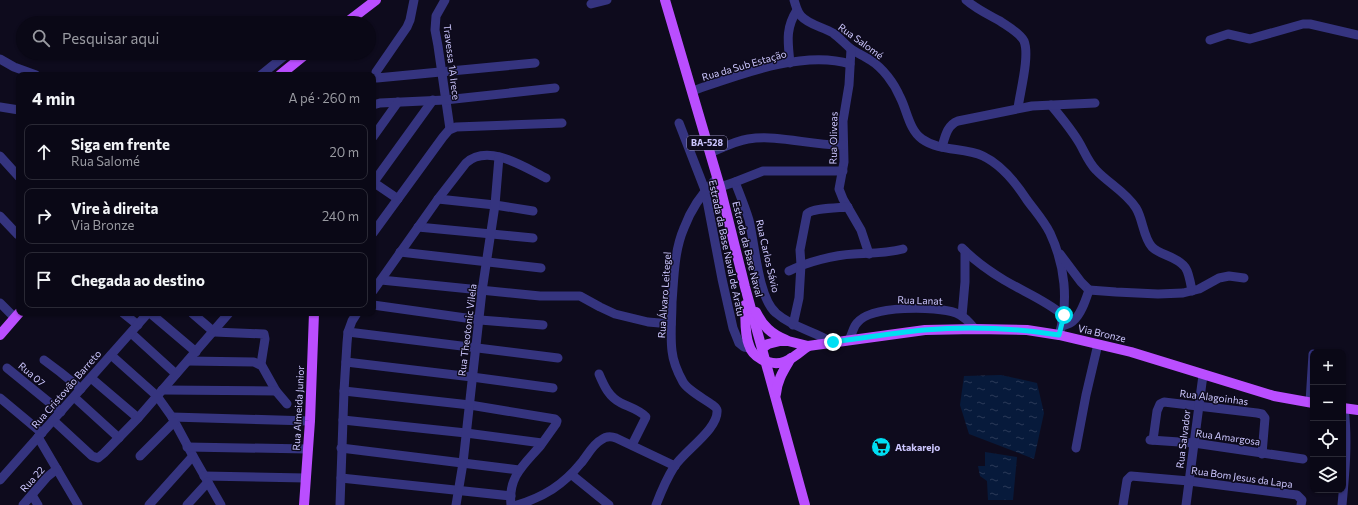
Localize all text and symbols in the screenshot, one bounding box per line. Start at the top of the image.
search box [16,16,376,60]
street label: Rua Salomé [836,21,886,61]
street label: Travessa 1A Irece [441,23,463,101]
icon: search [30,27,52,49]
text: Pesquisar aqui [62,29,159,47]
street label: Rua da Sub Estação [700,47,788,83]
text: 4 min [32,88,75,109]
text: A pé · 260 m [289,90,360,106]
street label: Rua Oliveas [827,111,839,164]
text: Siga em frente [71,135,170,153]
road number: BA-528 [687,136,727,150]
icon: ahead [33,141,55,163]
text: 20 m [330,144,359,160]
text: Rua Salomé [71,153,140,169]
street label: Estrada da Base Naval de Aratu [707,179,747,317]
text: Vire à direita [71,199,159,217]
street label: Estrada da Base Naval [730,200,766,298]
icon: right [33,205,55,227]
text: 240 m [322,208,359,224]
text: Via Bronze [71,217,134,233]
street label: Rua Carlos Sávio [754,218,782,294]
street label: Rua Álvaro Leitegel [655,251,673,339]
icon: arrive [33,269,55,291]
text: Chegada ao destino [71,271,205,289]
street label: Rua Theotonic Vilela [455,283,479,377]
street label: Rua Lanat [897,293,943,307]
route start [1055,306,1073,324]
street label: Via Bronze [1077,322,1127,344]
route end [824,333,842,351]
street label: Rua Cristovão Barreto [29,347,103,431]
map controls [1310,349,1346,493]
button: + [1310,349,1346,385]
street label: Rua 07 [16,359,48,389]
street label: Rua Almeida Junior [290,365,306,451]
button: − [1310,385,1346,421]
street label: Rua Alagoinhas [1179,387,1249,407]
street label: Rua Salvador [1173,409,1193,469]
button: locate [1310,421,1346,457]
street label: Rua Amargosa [1195,427,1261,447]
supermarket icon: Atakarejo [870,436,892,458]
place label: Atakarejo [895,441,940,453]
button: layers [1310,457,1346,493]
street label: Rua 22 [17,463,47,494]
street label: Rua Bom Jesus da Lapa [1191,464,1293,490]

